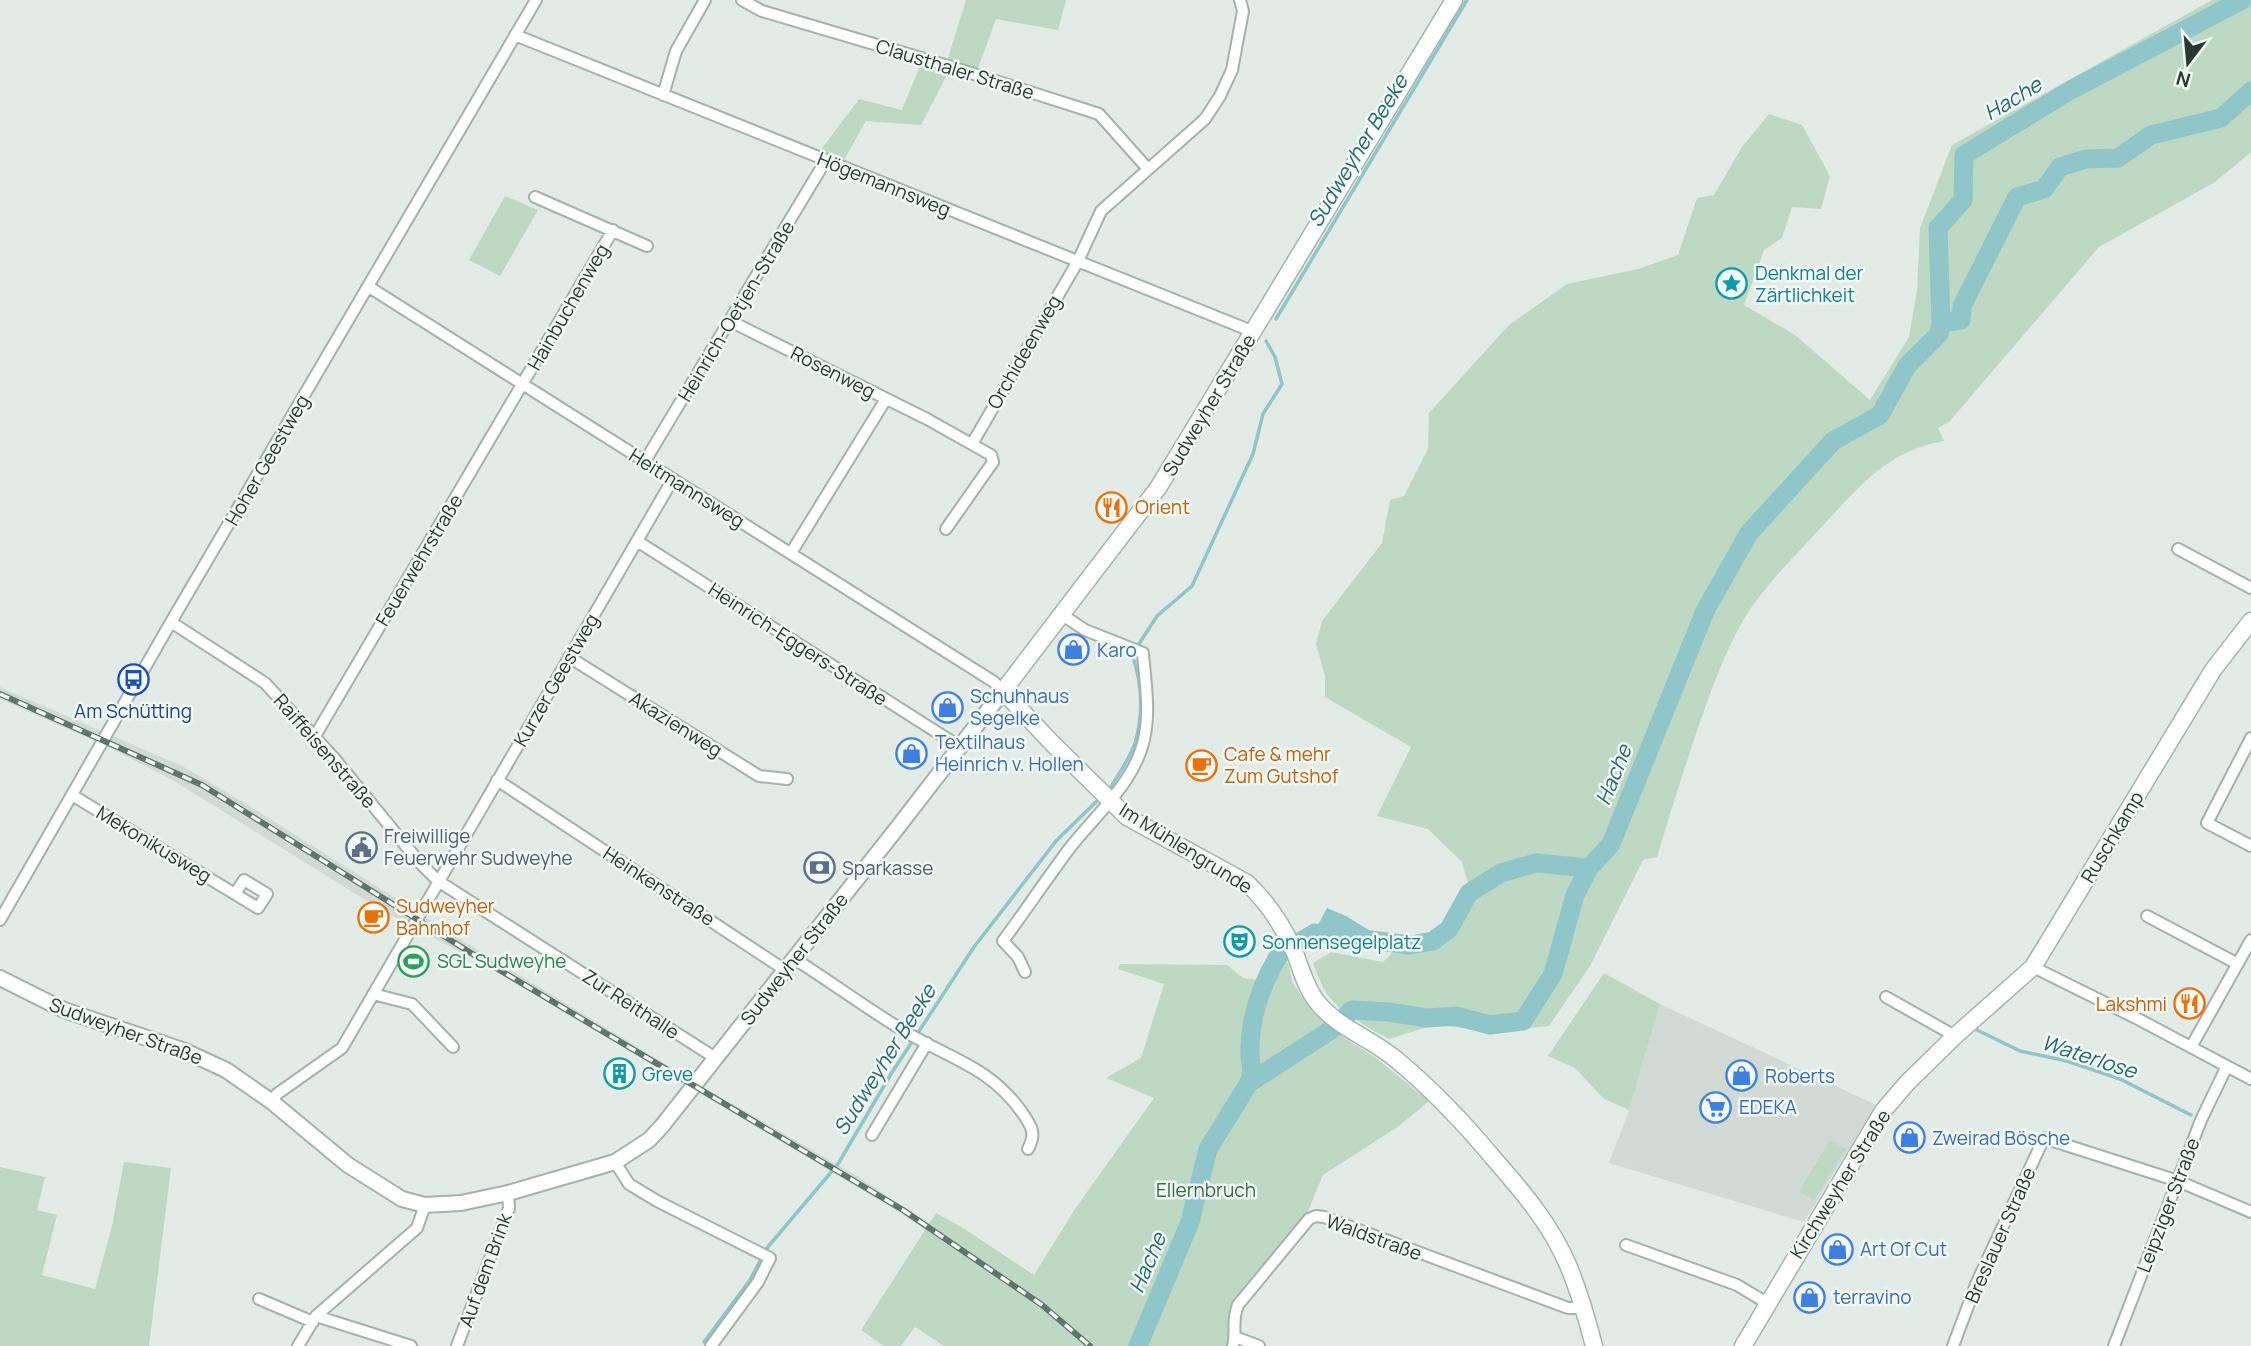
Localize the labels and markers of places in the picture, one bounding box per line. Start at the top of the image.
place label: Denkmal der Zärtlichkeit [1755,260,1864,308]
place icon: Denkmal der Zärtlichkeit [1715,267,1749,301]
restaurant icon: Orient [1095,490,1129,524]
place label: Orient [1135,494,1190,520]
shop icon: Karo [1057,633,1091,667]
place label: Karo [1097,637,1137,663]
bus stop icon: Am Schütting [116,663,150,697]
place label: Schuhhaus Segelke [970,683,1069,731]
shop icon: Schuhhaus Segelke [930,690,964,724]
place label: Am Schütting [74,698,192,724]
place label: Textilhaus Heinrich v. Hollen [935,729,1084,777]
shop icon: Textilhaus Heinrich v. Hollen [895,736,929,770]
place label: Cafe & mehr Zum Gutshof [1224,741,1339,789]
cafe icon: Cafe & mehr Zum Gutshof [1184,748,1218,782]
place label: Freiwillige Feuerwehr Sudweyhe [384,823,573,871]
public building icon: Freiwillige Feuerwehr Sudweyhe [344,830,378,864]
bank icon: Sparkasse [802,851,836,885]
place label: Sparkasse [842,855,933,881]
place label: Sudweyher Bahnhof [396,893,495,941]
cafe icon: Sudweyher Bahnhof [356,900,390,934]
theatre icon: Sonnensegelplatz [1222,925,1256,959]
place label: Sonnensegelplatz [1262,929,1421,955]
sports icon: SGL Sudweyhe [397,944,431,978]
place label: SGL Sudweyhe [437,948,566,974]
restaurant icon: Lakshmi [2173,987,2207,1021]
place label: Lakshmi [2096,991,2167,1017]
building icon: Greve [602,1057,636,1091]
shop icon: Roberts [1725,1059,1759,1093]
place label: Greve [642,1061,693,1087]
place label: Roberts [1765,1063,1835,1089]
supermarket icon: EDEKA [1699,1090,1733,1124]
place label: EDEKA [1739,1094,1797,1120]
shop icon: Zweirad Bösche [1892,1121,1926,1155]
place label: Zweirad Bösche [1932,1125,2070,1151]
shop icon: Art Of Cut [1820,1232,1854,1266]
place label: Art Of Cut [1860,1236,1947,1262]
shop icon: terravino [1793,1280,1827,1314]
place label: terravino [1833,1284,1911,1310]

